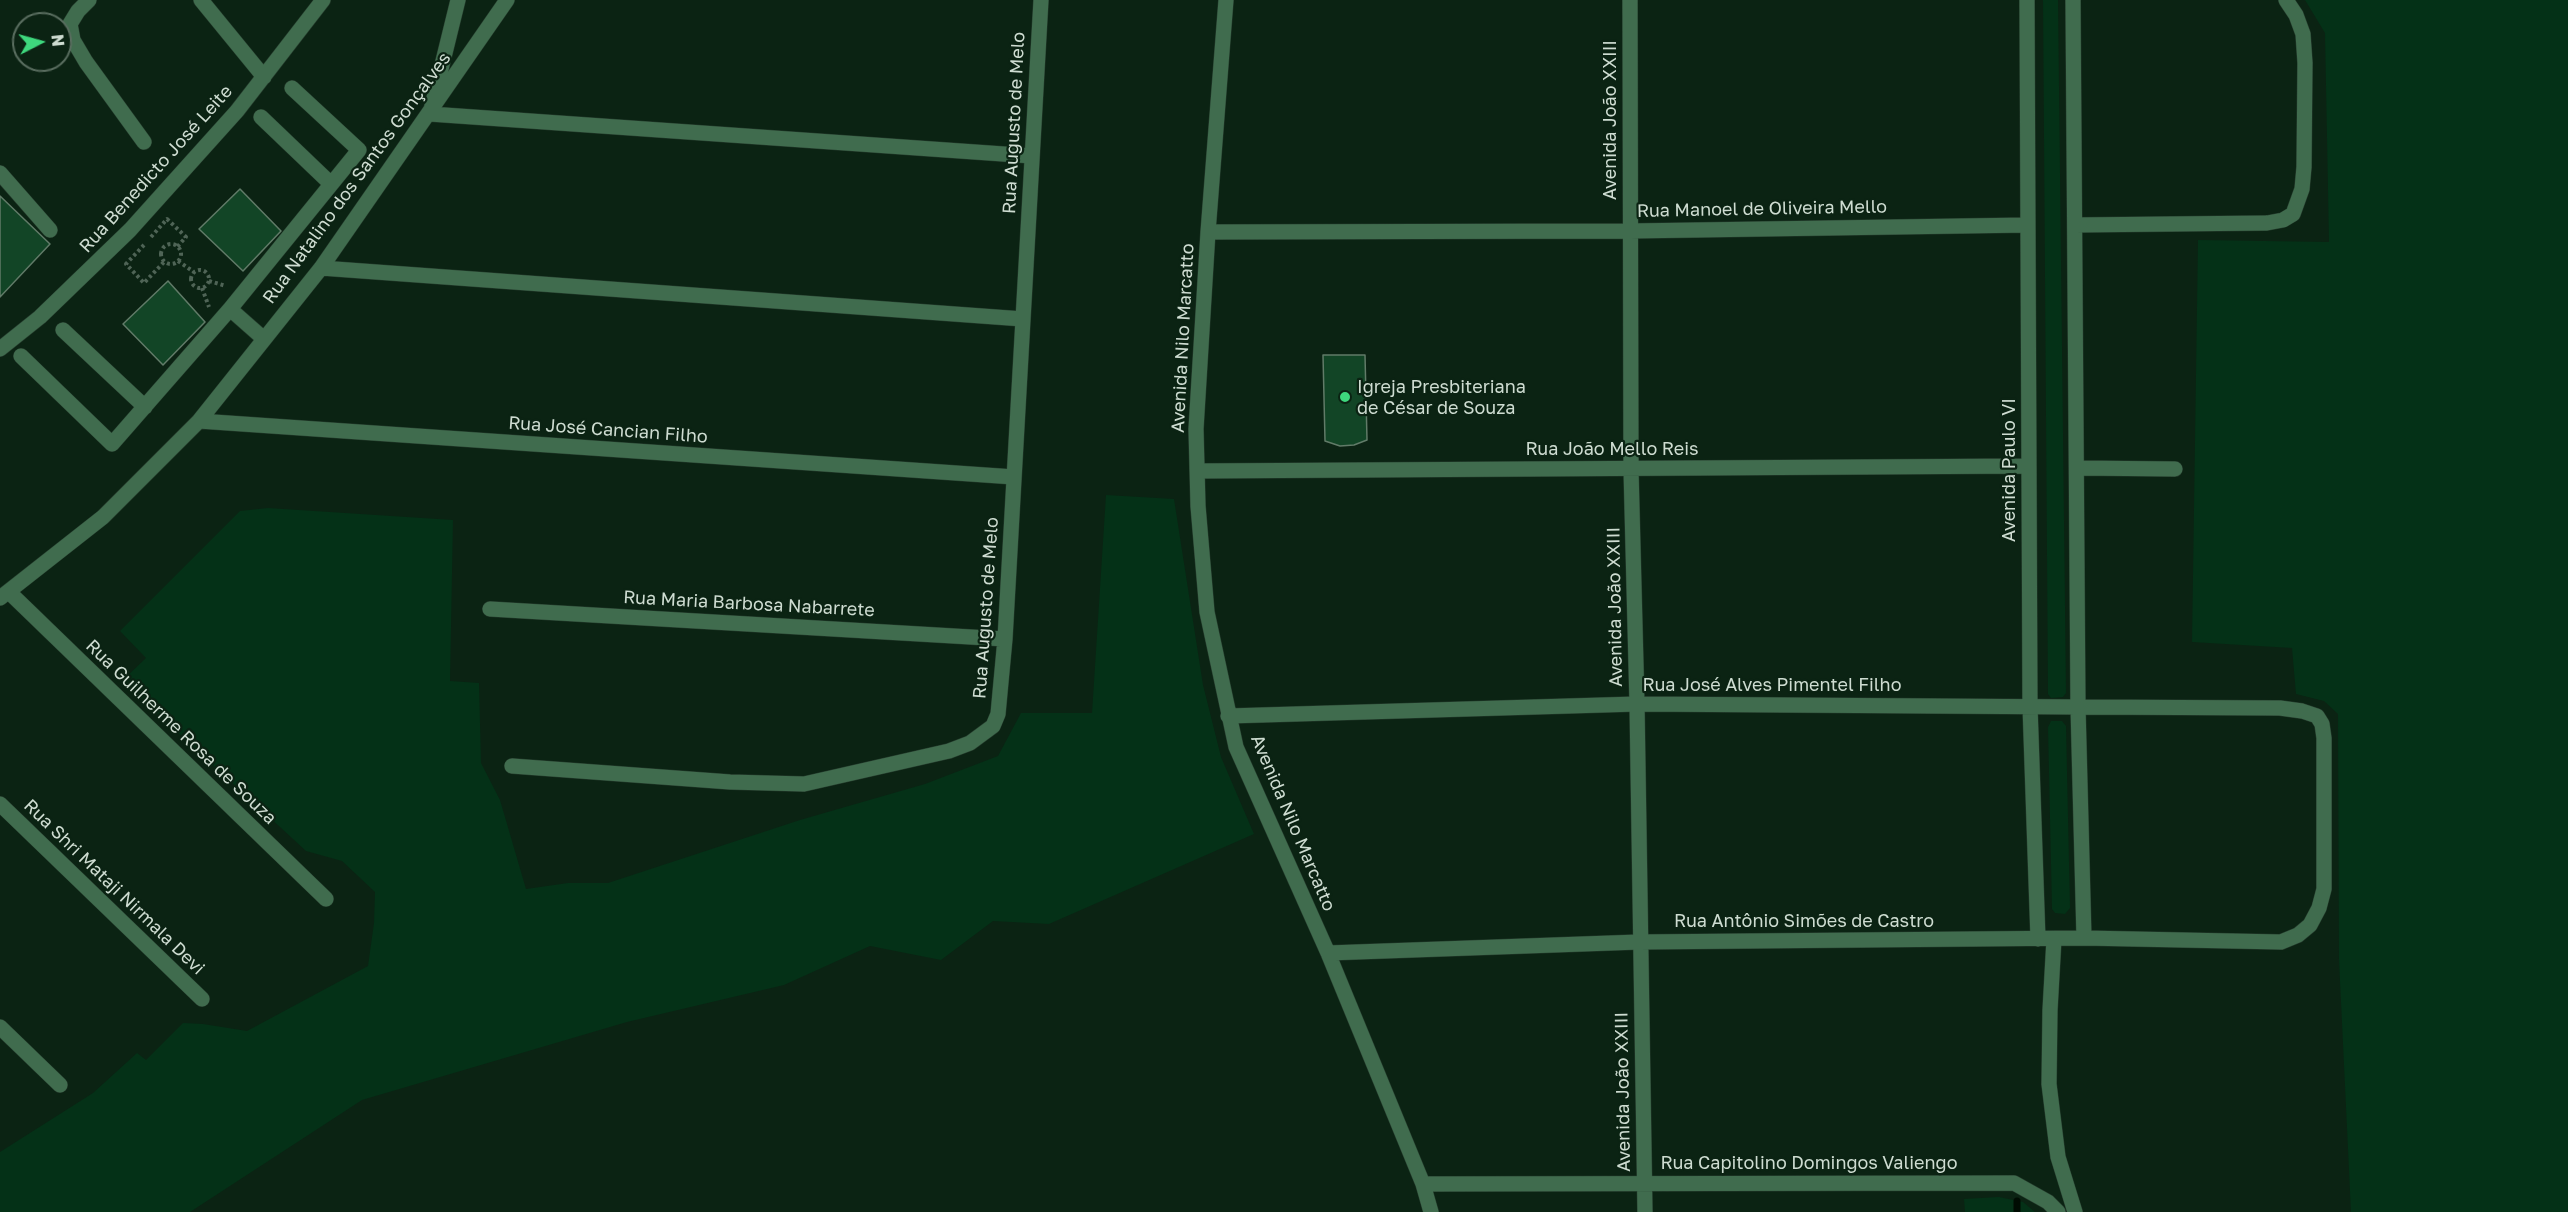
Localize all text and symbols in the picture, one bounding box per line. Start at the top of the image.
north arrow [12,12,72,72]
street label: Rua Augusto de Melo [998,31,1030,215]
text: N [47,33,68,47]
street label: Avenida João XXIII [1599,40,1621,200]
street label: Rua Natalino dos Santos Gonçalves [258,48,456,308]
street label: Rua Benedicto José Leite [75,81,237,257]
street label: Rua Manoel de Oliveira Mello [1637,196,1887,222]
street label: Avenida Nilo Marcatto [1167,243,1199,433]
place label: Igreja Presbiteriana de César de Souza [1357,376,1526,418]
marker: Igreja Presbiteriana de César de Souza [1338,390,1352,404]
street label: Avenida Paulo VI [1998,398,2020,542]
street label: Rua José Cancian Filho [508,412,708,448]
street label: Rua João Mello Reis [1525,438,1699,460]
street label: Rua Augusto de Melo [969,516,1003,700]
street label: Avenida João XXIII [1603,527,1627,687]
street label: Rua Maria Barbosa Nabarrete [623,587,875,621]
street label: Rua Guilherme Rosa de Souza [81,635,281,829]
street label: Rua José Alves Pimentel Filho [1643,674,1901,696]
street label: Avenida Nilo Marcatto [1246,732,1340,914]
street label: Rua Shri Mataji Nirmala Devi [19,795,209,979]
street label: Rua Antônio Simões de Castro [1674,910,1934,932]
street label: Avenida João XXIII [1611,1012,1635,1172]
street label: Rua Capitolino Domingos Valiengo [1661,1152,1957,1174]

